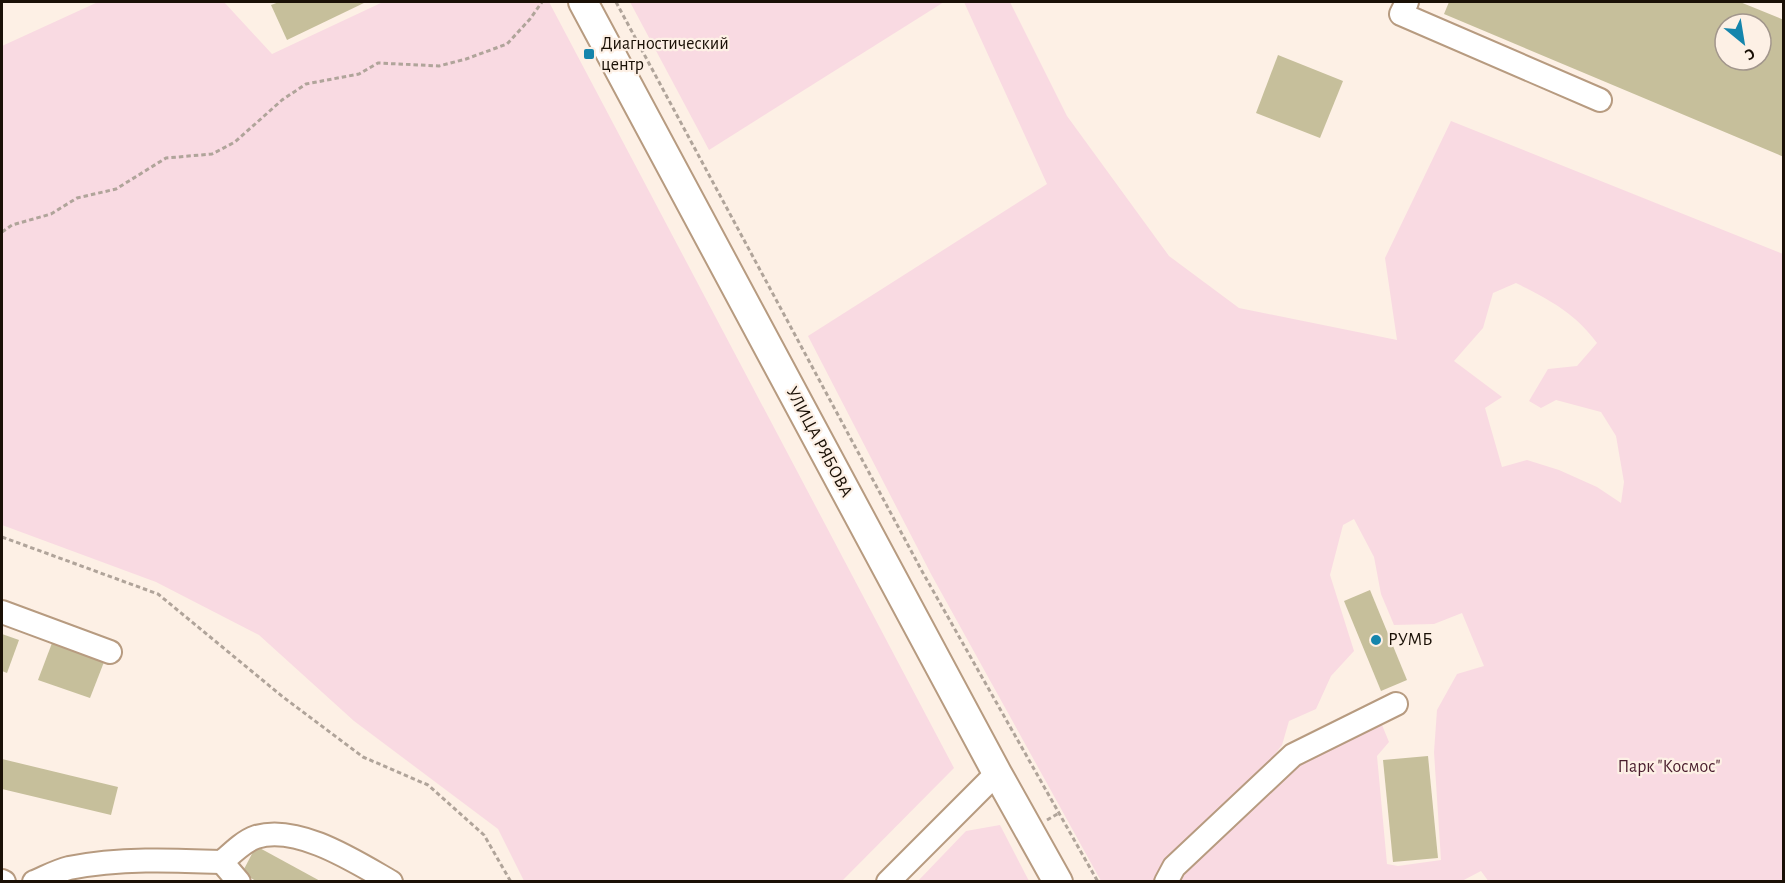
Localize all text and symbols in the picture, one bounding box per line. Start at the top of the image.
north arrow [1713,12,1773,72]
place label: Диагностический центр [601,35,729,74]
text: С [1742,45,1758,63]
marker: Диагностический центр [582,47,596,61]
street label: УЛИЦА РЯБОВА [782,384,856,500]
place label: РУМБ [1388,631,1433,649]
marker: РУМБ [1369,633,1383,647]
park label: Парк "Космос" [1617,758,1721,776]

